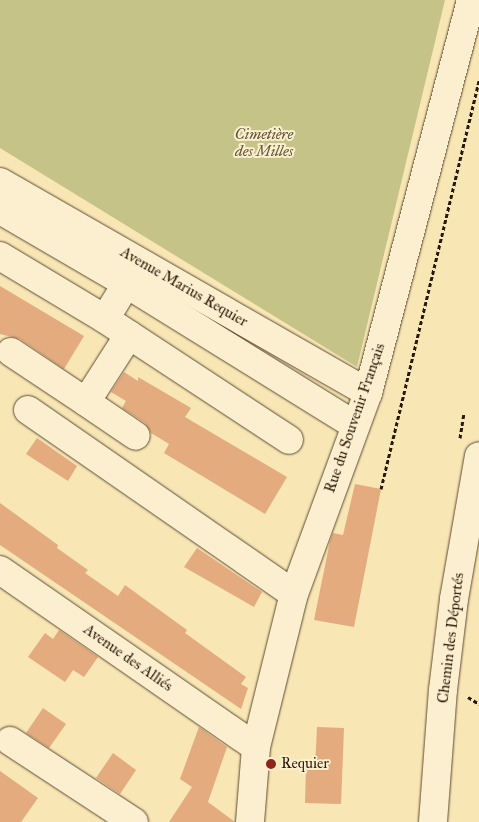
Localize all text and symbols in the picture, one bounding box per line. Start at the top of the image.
park label: Cimetière des Milles [235,125,293,160]
street label: Avenue Marius Requier [117,243,251,331]
street label: Rue du Souvenir Français [321,341,389,495]
street label: Chemin des Déportés [434,572,468,704]
street label: Avenue des Alliés [80,621,176,695]
place label: Requier [281,755,329,773]
marker: Requier [265,758,277,770]

